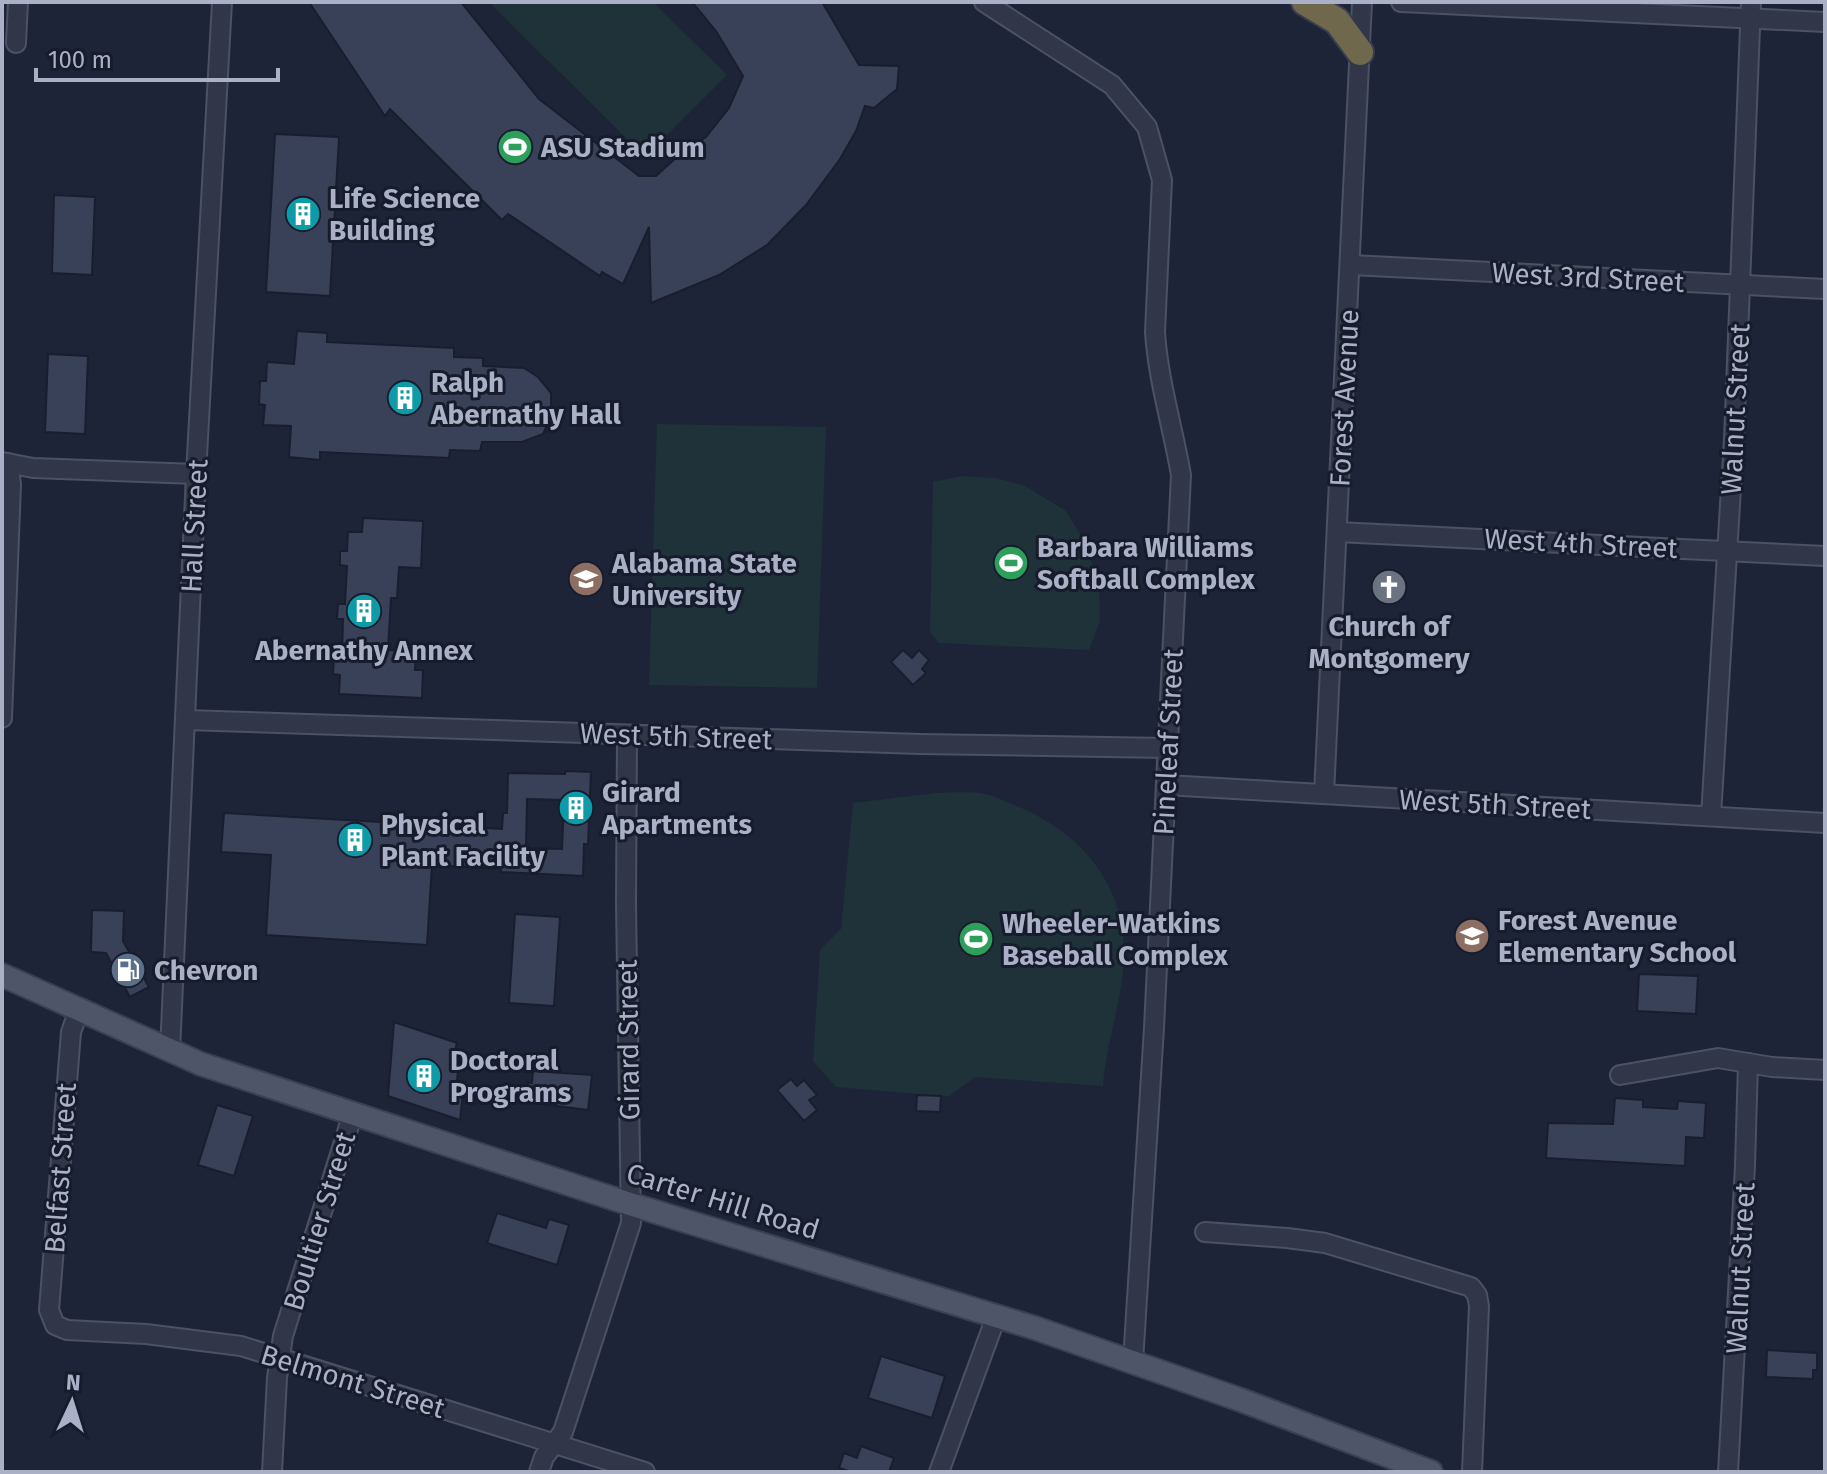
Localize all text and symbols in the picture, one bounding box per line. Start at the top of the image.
scale bar [36,32,278,82]
text: 100 m [48,46,112,74]
sports icon: ASU Stadium [496,128,534,166]
place label: ASU Stadium [540,131,705,164]
place label: Life Science Building [329,182,480,247]
building icon: Life Science Building [284,195,322,233]
street label: West 3rd Street [1491,256,1686,299]
street label: Forest Avenue [1323,308,1366,488]
street label: Walnut Street [1715,322,1757,496]
place label: Ralph Abernathy Hall [430,366,621,431]
building icon: Ralph Abernathy Hall [386,379,424,417]
street label: Hall Street [175,457,215,594]
street label: West 4th Street [1483,522,1679,565]
place label: Barbara Williams Softball Complex [1037,531,1255,596]
sports icon: Barbara Williams Softball Complex [992,544,1030,582]
place label: Alabama State University [611,547,797,612]
school or university icon: Alabama State University [567,560,605,598]
church icon: Church of Montgomery [1370,568,1408,606]
building icon: Abernathy Annex [345,592,383,630]
place label: Church of Montgomery [1309,610,1470,675]
place label: Abernathy Annex [254,634,473,667]
street label: Pineleaf Street [1147,647,1190,836]
street label: West 5th Street [579,717,774,756]
place label: Girard Apartments [601,776,752,841]
street label: West 5th Street [1398,783,1593,826]
building icon: Girard Apartments [557,789,595,827]
place label: Physical Plant Facility [381,808,545,873]
building icon: Physical Plant Facility [336,821,374,859]
place label: Forest Avenue Elementary School [1498,904,1737,969]
place label: Wheeler-Watkins Baseball Complex [1002,907,1229,972]
school or university icon: Forest Avenue Elementary School [1453,917,1491,955]
sports icon: Wheeler-Watkins Baseball Complex [957,920,995,958]
fuel station icon: Chevron [109,951,147,989]
place label: Chevron [154,954,258,987]
street label: Girard Street [611,958,646,1121]
place label: Doctoral Programs [450,1044,571,1109]
building icon: Doctoral Programs [405,1057,443,1095]
street label: Belfast Street [38,1081,83,1254]
street label: Boultier Street [277,1127,363,1315]
street label: Carter Hill Road [622,1156,823,1246]
street label: Walnut Street [1720,1181,1762,1355]
street label: Belmont Street [257,1338,450,1425]
north arrow [32,1362,112,1442]
text: N [65,1369,82,1397]

